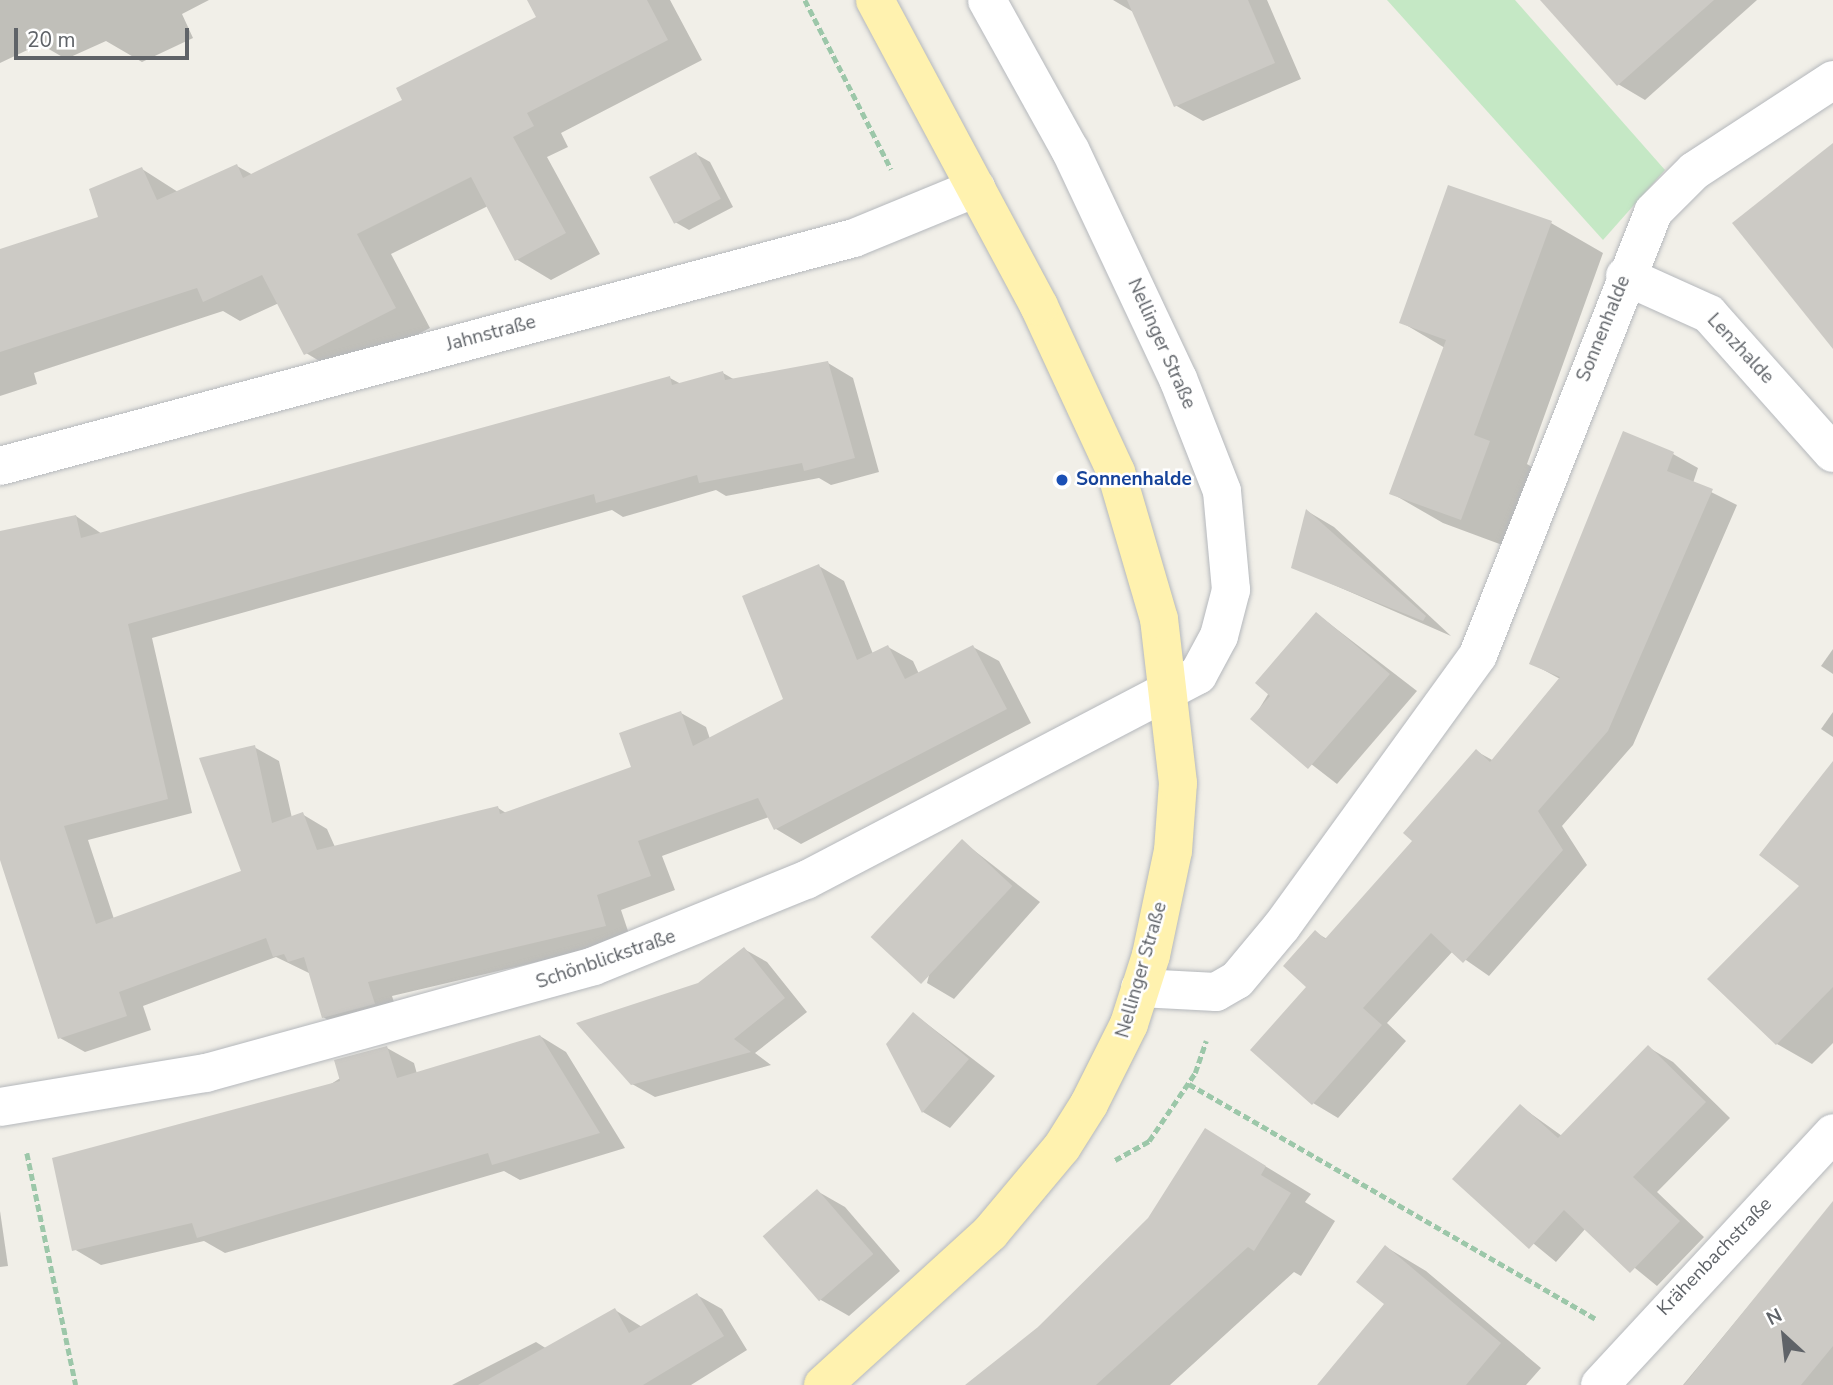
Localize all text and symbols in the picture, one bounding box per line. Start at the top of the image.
scale bar [18,14,192,58]
text: 20 m [27,26,76,54]
street label: Sonnenhalde [1572,273,1636,385]
street label: Nellinger Straße [1122,275,1200,413]
street label: Lenzhalde [1702,309,1778,389]
street label: Jahnstraße [444,311,538,357]
place label: Sonnenhalde [1076,469,1192,491]
marker: Sonnenhalde [1054,472,1070,488]
street label: Nellinger Straße [1112,899,1172,1041]
street label: Schönblickstraße [533,925,679,995]
street label: Krähenbachstraße [1653,1193,1777,1321]
north arrow [1749,1301,1819,1371]
text: N [1762,1302,1787,1332]

